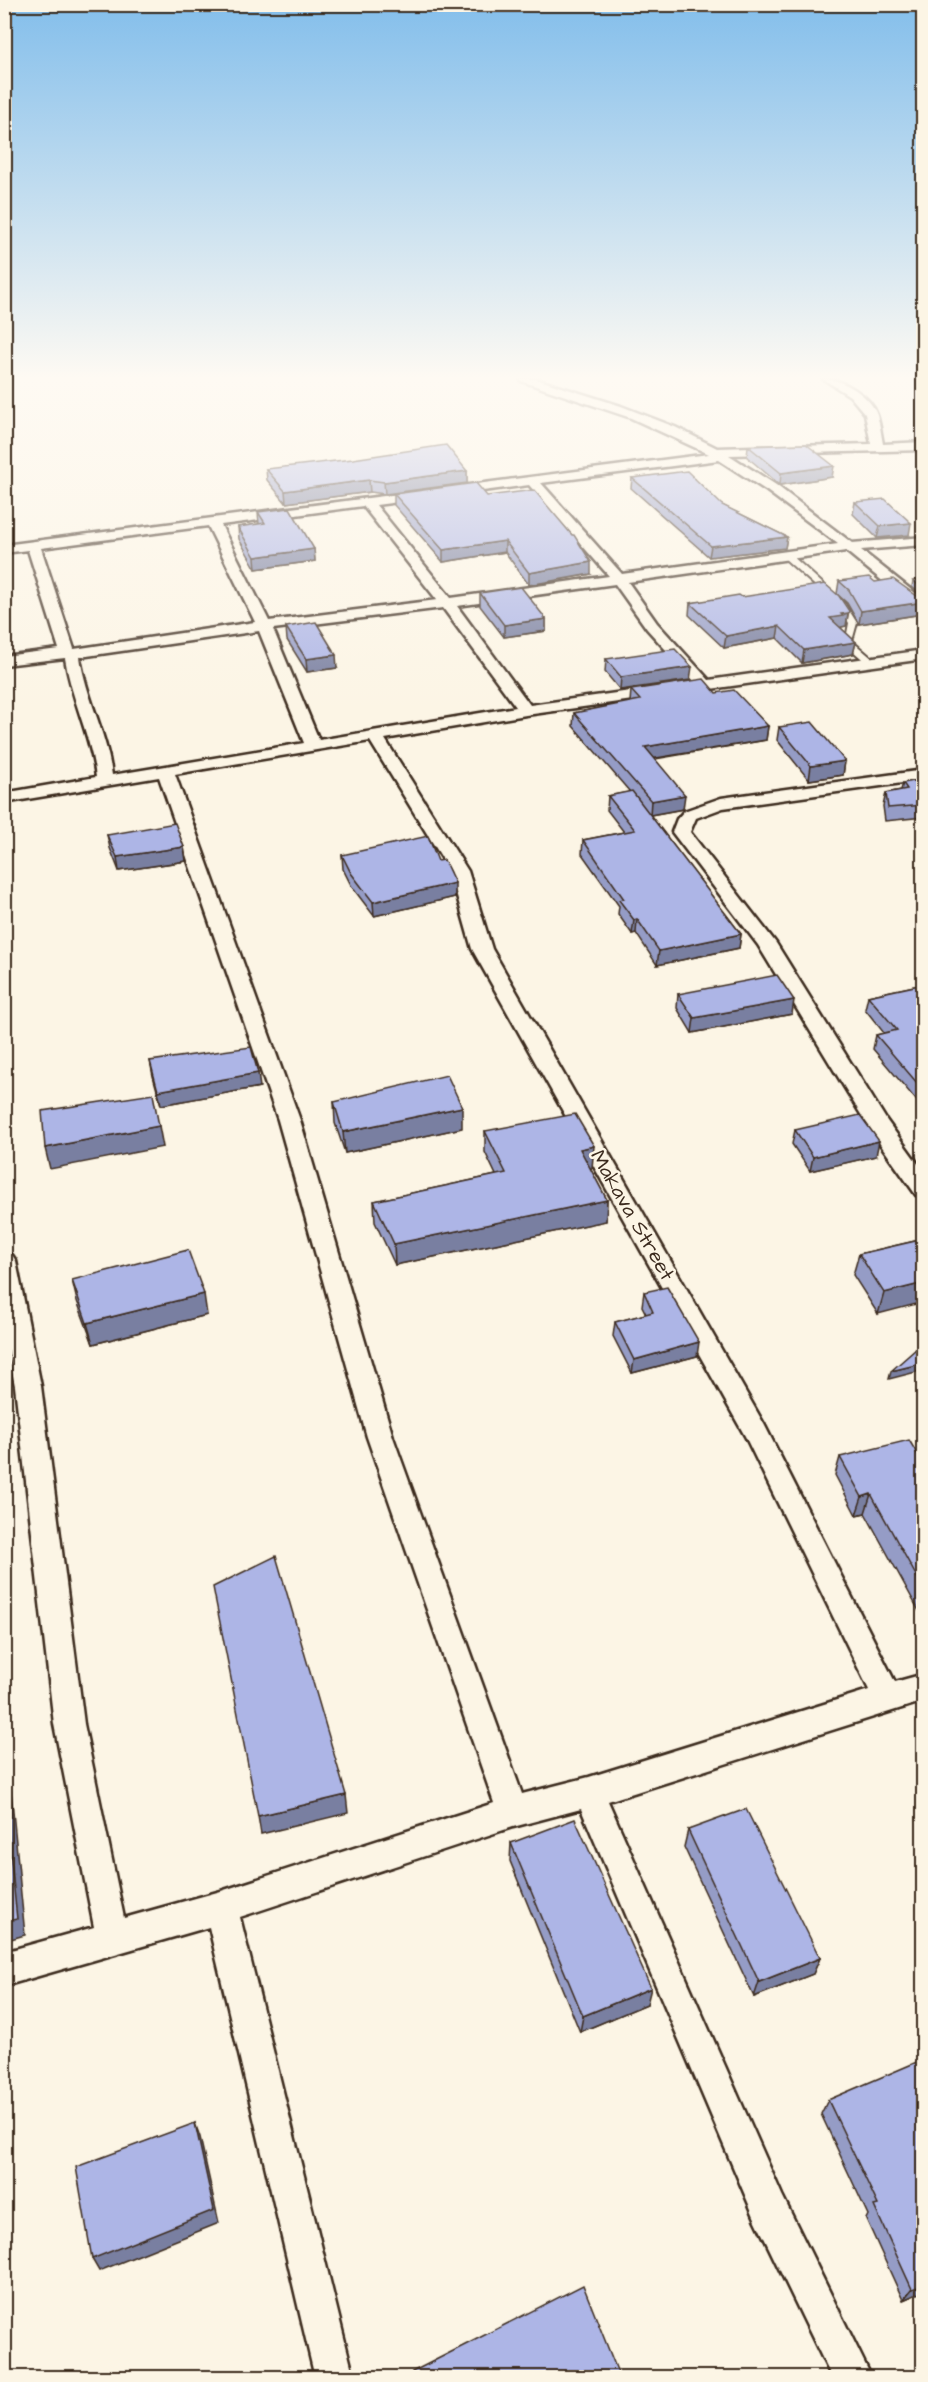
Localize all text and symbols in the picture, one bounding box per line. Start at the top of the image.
street label: Makava Street [583,1145,682,1286]

